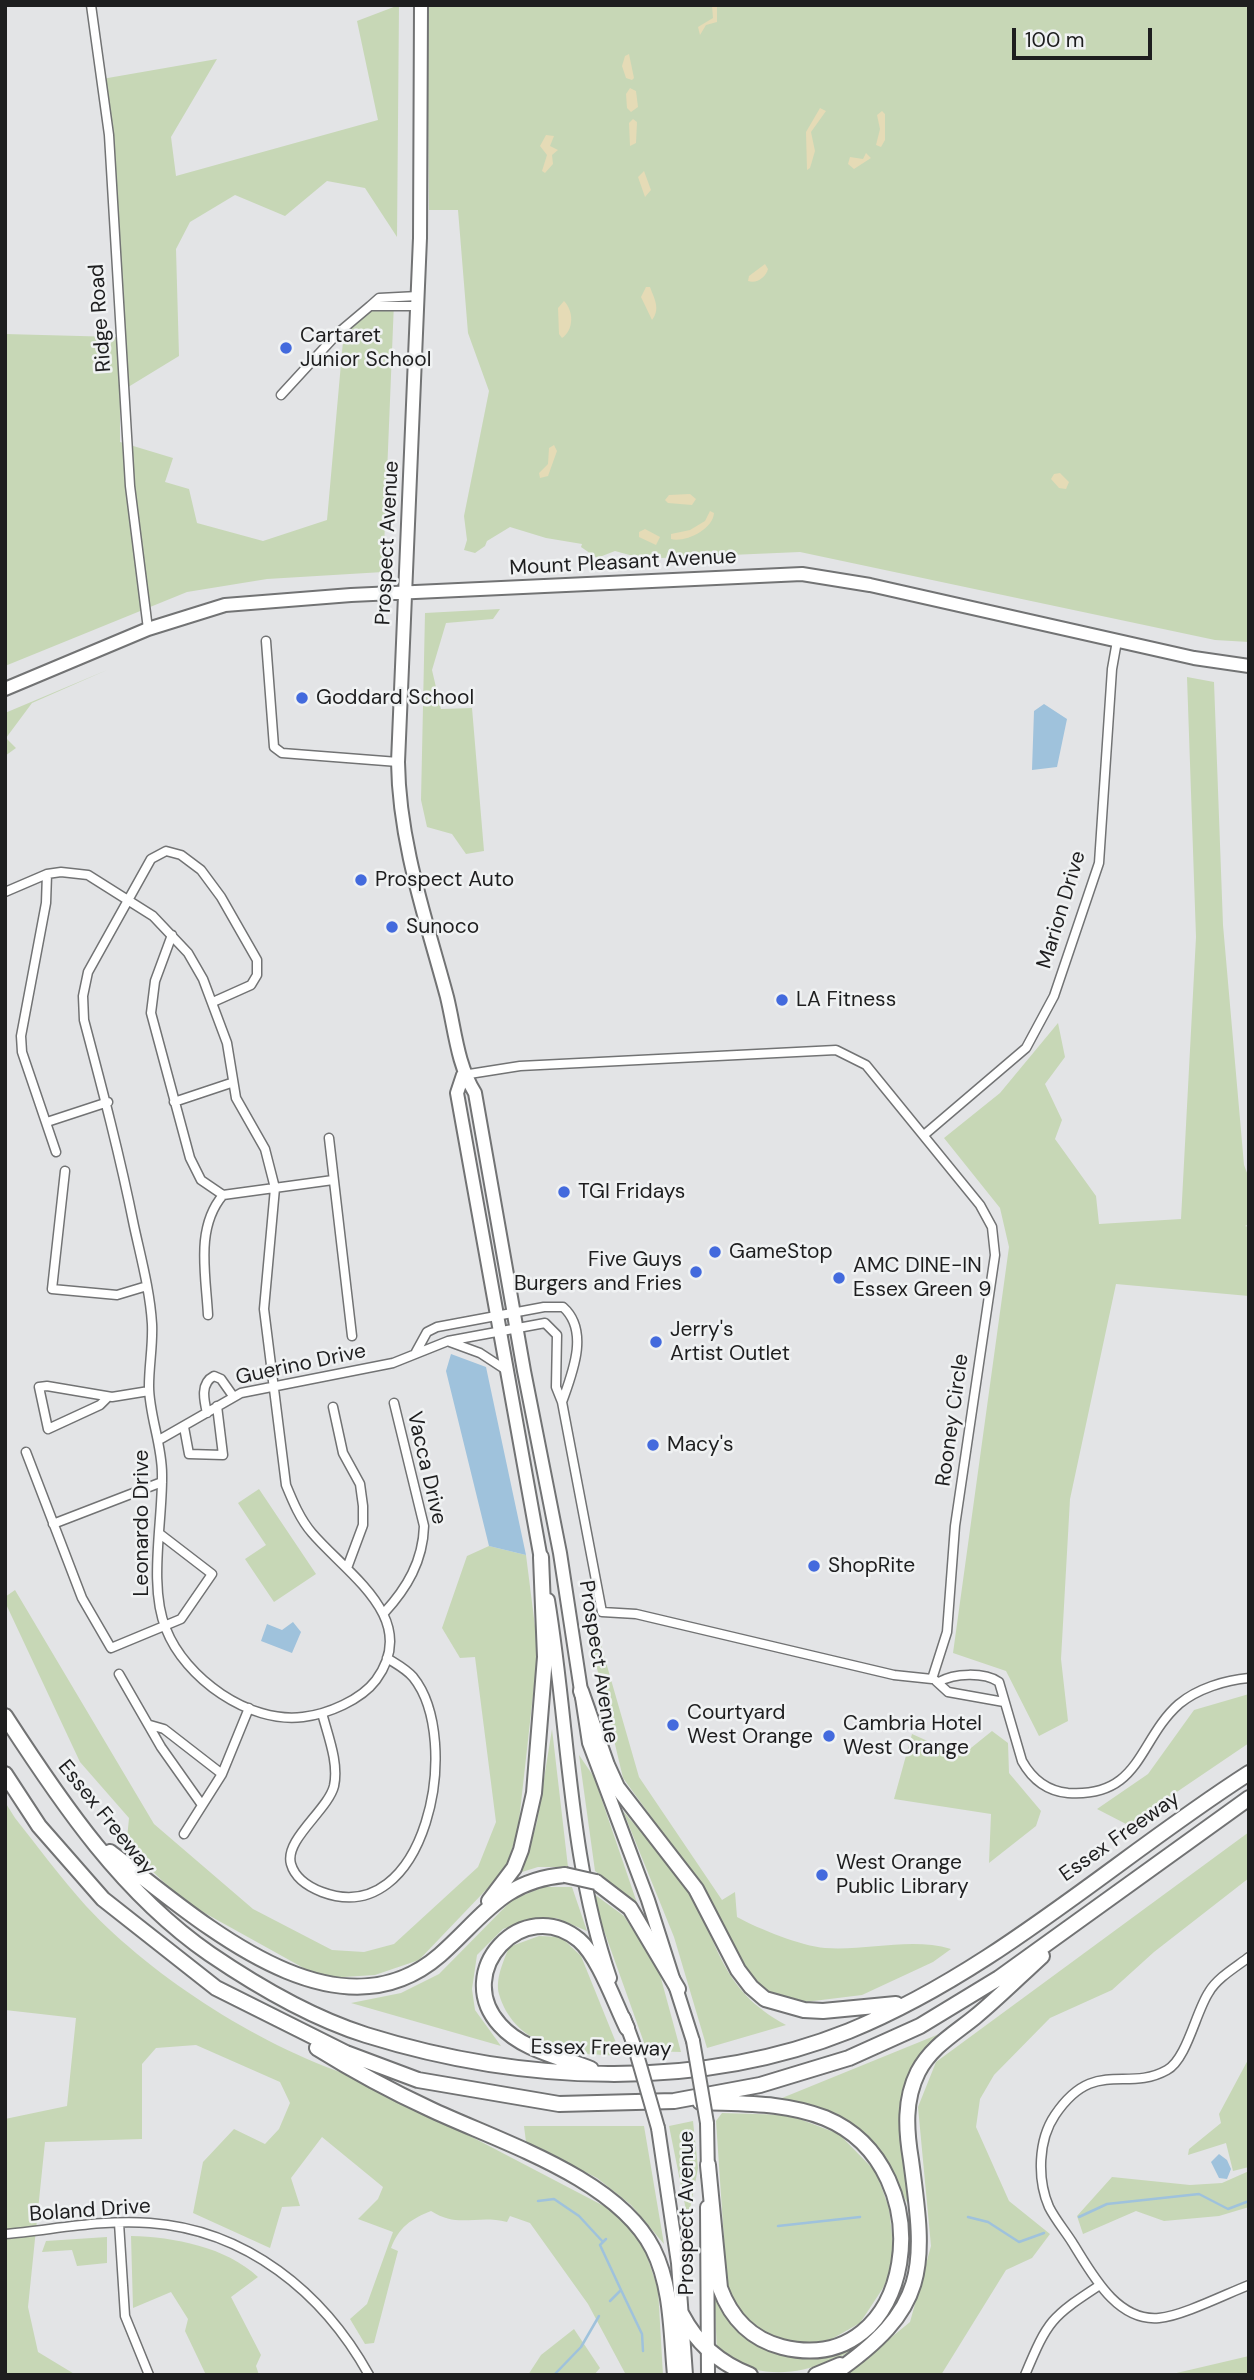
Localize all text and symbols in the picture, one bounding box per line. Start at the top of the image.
scale bar [1016,14,1156,58]
text: 100 m [1025,26,1085,54]
street label: Ridge Road [85,263,117,373]
place label: Cartaret Junior School [300,323,431,373]
marker: Cartaret Junior School [278,340,294,356]
street label: Prospect Avenue [371,460,405,626]
street label: Mount Pleasant Avenue [509,544,737,582]
place label: Goddard School [316,685,474,711]
marker: Goddard School [294,690,310,706]
street label: Marion Drive [1032,848,1092,972]
place label: Prospect Auto [375,867,514,893]
marker: Prospect Auto [353,872,369,888]
place label: Sunoco [406,914,479,940]
marker: Sunoco [384,919,400,935]
place label: LA Fitness [796,987,896,1013]
marker: LA Fitness [774,992,790,1008]
place label: TGI Fridays [578,1179,685,1205]
marker: TGI Fridays [556,1184,572,1200]
place label: GameStop [729,1239,833,1265]
marker: GameStop [707,1244,723,1260]
place label: Five Guys Burgers and Fries [514,1247,682,1297]
place label: AMC DINE-IN Essex Green 9 [853,1253,991,1303]
marker: Five Guys Burgers and Fries [688,1264,704,1280]
marker: AMC DINE-IN Essex Green 9 [831,1270,847,1286]
place label: Jerry's Artist Outlet [670,1317,790,1367]
marker: Jerry's Artist Outlet [648,1334,664,1350]
street label: Guerino Drive [234,1339,368,1391]
street label: Rooney Circle [931,1352,975,1488]
street label: Vacca Drive [401,1409,451,1527]
place label: Macy's [667,1432,734,1458]
marker: Macy's [645,1437,661,1453]
street label: Leonardo Drive [129,1450,155,1596]
place label: ShopRite [828,1553,915,1579]
marker: ShopRite [806,1558,822,1574]
street label: Prospect Avenue [573,1579,623,1745]
place label: Courtyard West Orange [687,1700,813,1750]
place label: Cambria Hotel West Orange [843,1711,982,1761]
marker: Courtyard West Orange [665,1717,681,1733]
marker: Cambria Hotel West Orange [821,1728,837,1744]
street label: Essex Freeway [52,1755,160,1881]
street label: Essex Freeway [1055,1786,1185,1888]
place label: West Orange Public Library [836,1850,969,1900]
marker: West Orange Public Library [814,1867,830,1883]
street label: Essex Freeway [530,2035,672,2063]
street label: Prospect Avenue [674,2131,700,2295]
street label: Boland Drive [28,2194,152,2228]

